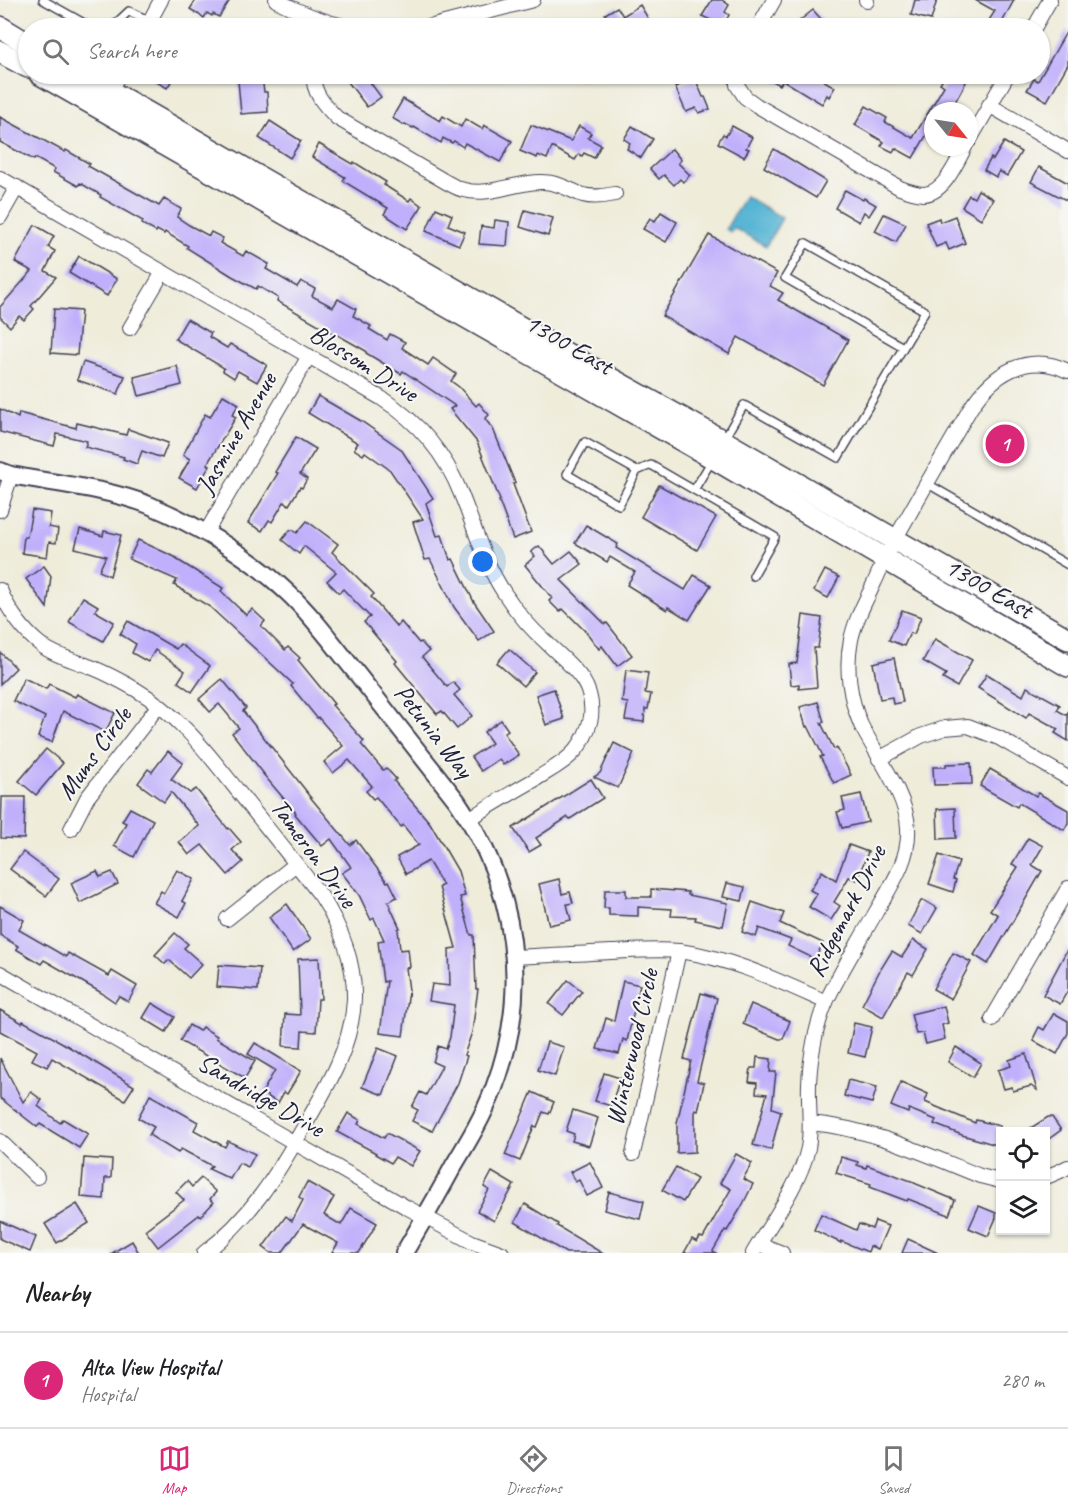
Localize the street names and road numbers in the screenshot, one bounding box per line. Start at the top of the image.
street label: 1300 East [519,306,621,383]
street label: Blossom Drive [304,317,426,411]
street label: Jasmine Avenue [187,365,285,501]
street label: 1300 East [939,550,1041,627]
street label: Petunia Way [387,677,482,786]
street label: Mums Circle [49,699,140,806]
street label: Tameron Drive [263,792,366,915]
street label: Ridgemark Drive [799,838,894,982]
street label: Winterwood Circle [598,964,666,1128]
street label: Sandridge Drive [192,1046,331,1145]

